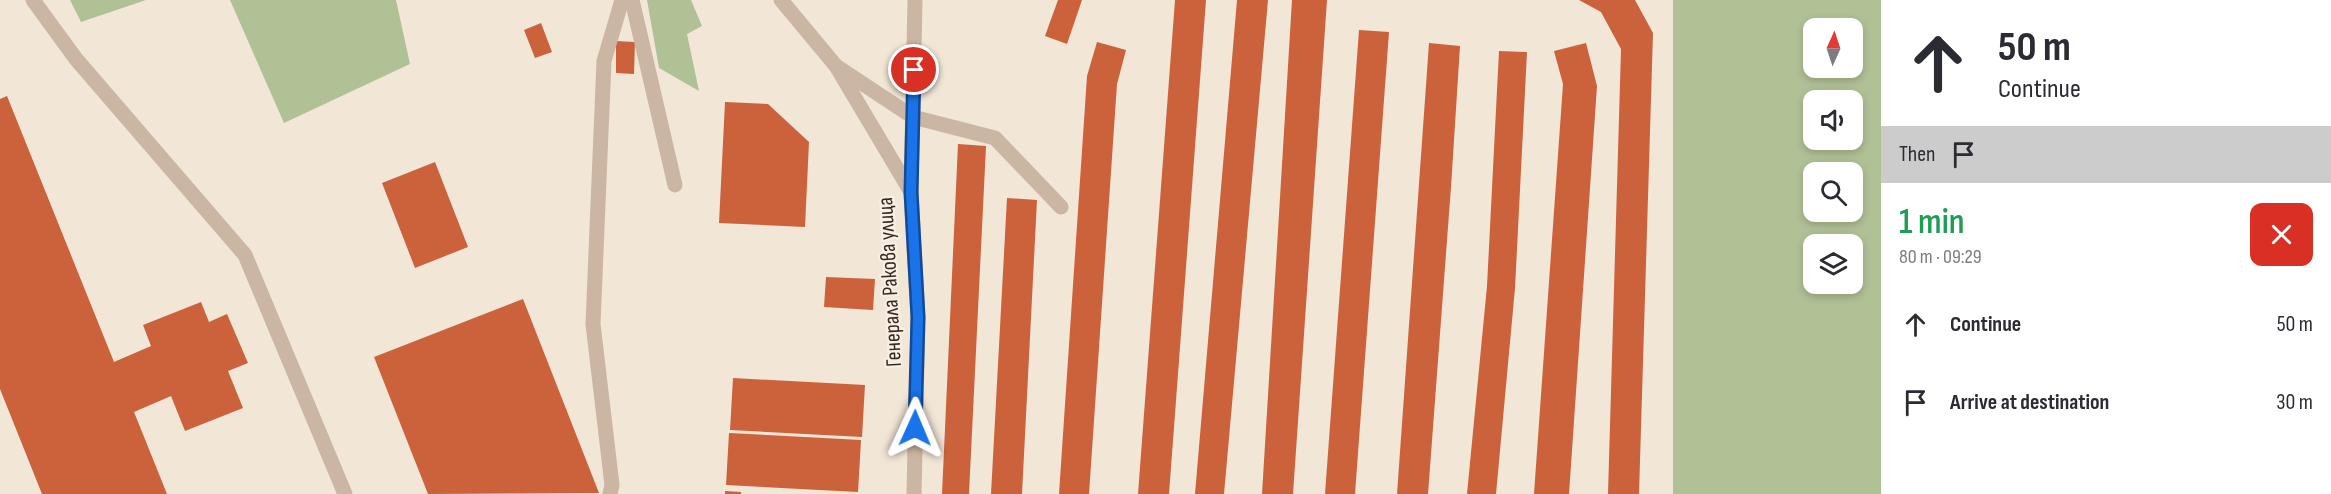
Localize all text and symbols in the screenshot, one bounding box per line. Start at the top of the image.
north arrow [1803,18,1863,78]
map controls [1803,18,1863,294]
text: 50 m [1998,22,2071,73]
icon: ahead [1899,24,1977,102]
pin [888,44,939,95]
icon: arrive [897,53,930,86]
text: Continue [1998,73,2081,105]
button: sound [1803,90,1863,150]
icon: arrive [1947,138,1980,171]
text: Then [1899,141,1935,168]
button: search [1803,162,1863,222]
street label: Генерала Ракова улица [872,197,908,367]
text: 1 min [1899,201,1964,244]
button: close [2250,203,2313,266]
button: layers [1803,234,1863,294]
text: 80 m · 09:29 [1899,245,1982,269]
icon: ahead [1899,308,1932,341]
text: Continue [1950,311,2021,338]
text: 50 m [2277,311,2313,338]
icon: arrive [1899,386,1932,419]
text: Arrive at destination [1950,389,2109,416]
text: 30 m [2276,389,2313,416]
position arrow [883,396,947,460]

